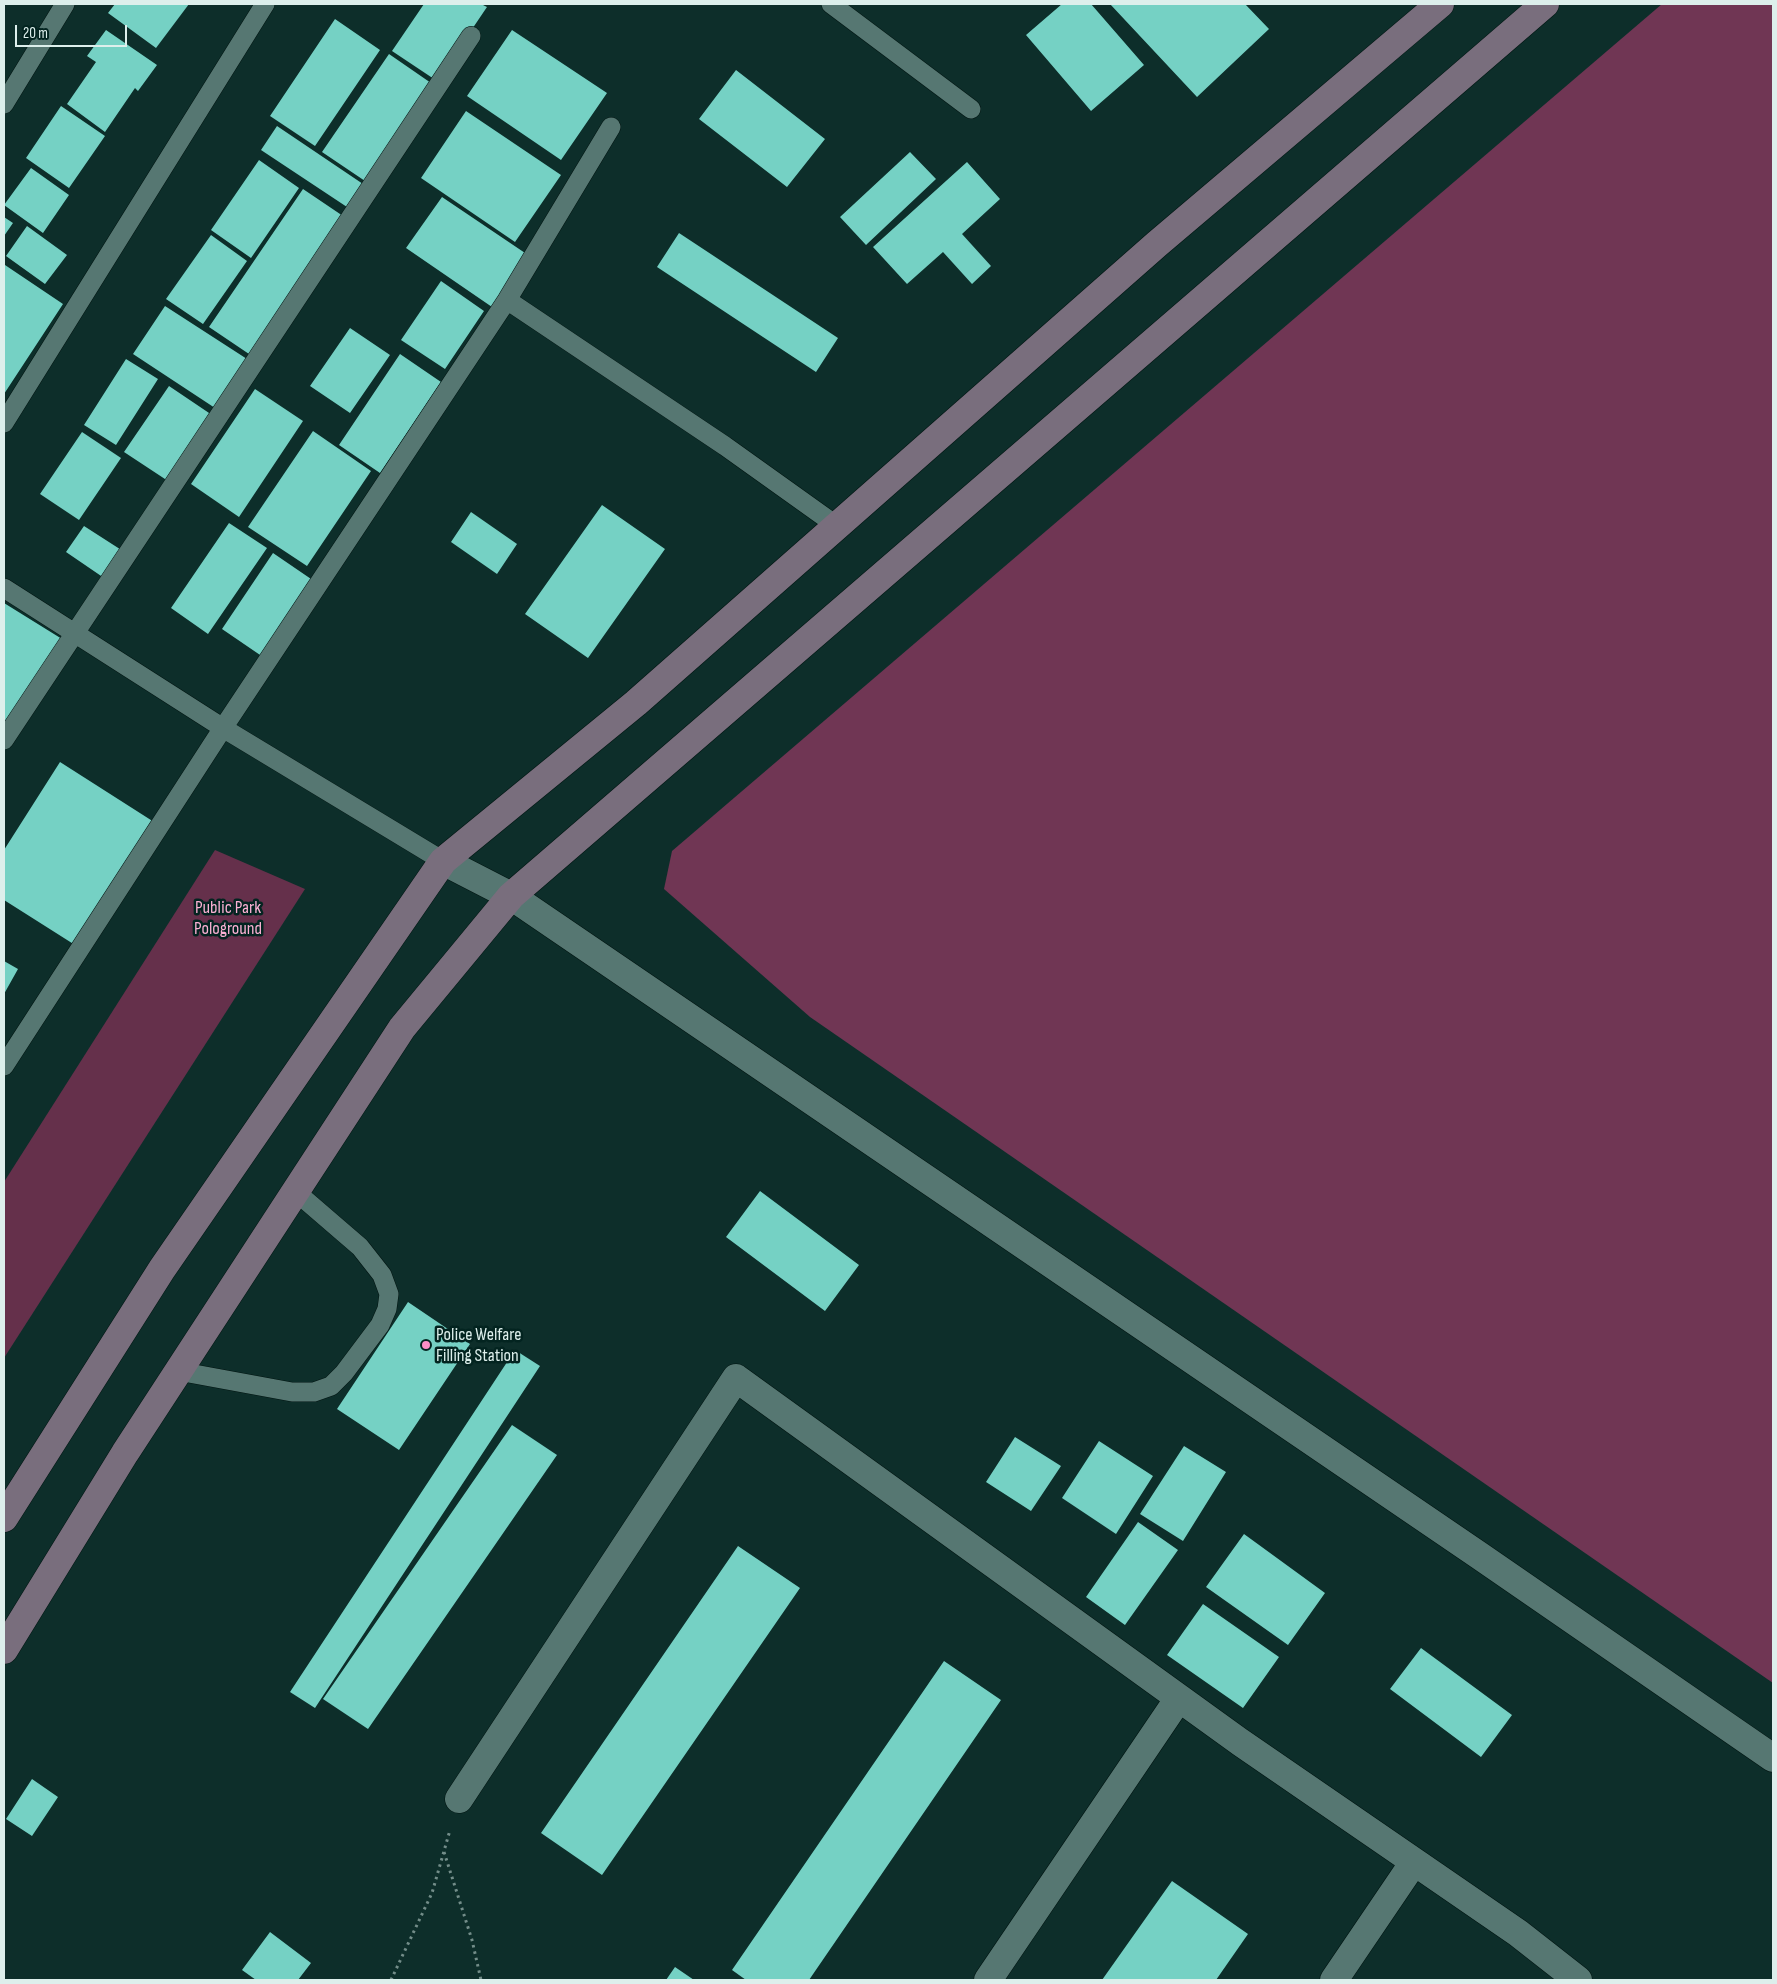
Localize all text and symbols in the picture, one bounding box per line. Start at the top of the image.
scale bar [18,15,130,47]
text: 20 m [23,24,48,43]
park label: Public Park Pologround [194,897,262,940]
place label: Police Welfare Filling Station [436,1324,521,1366]
marker: Police Welfare Filling Station [420,1339,432,1351]

